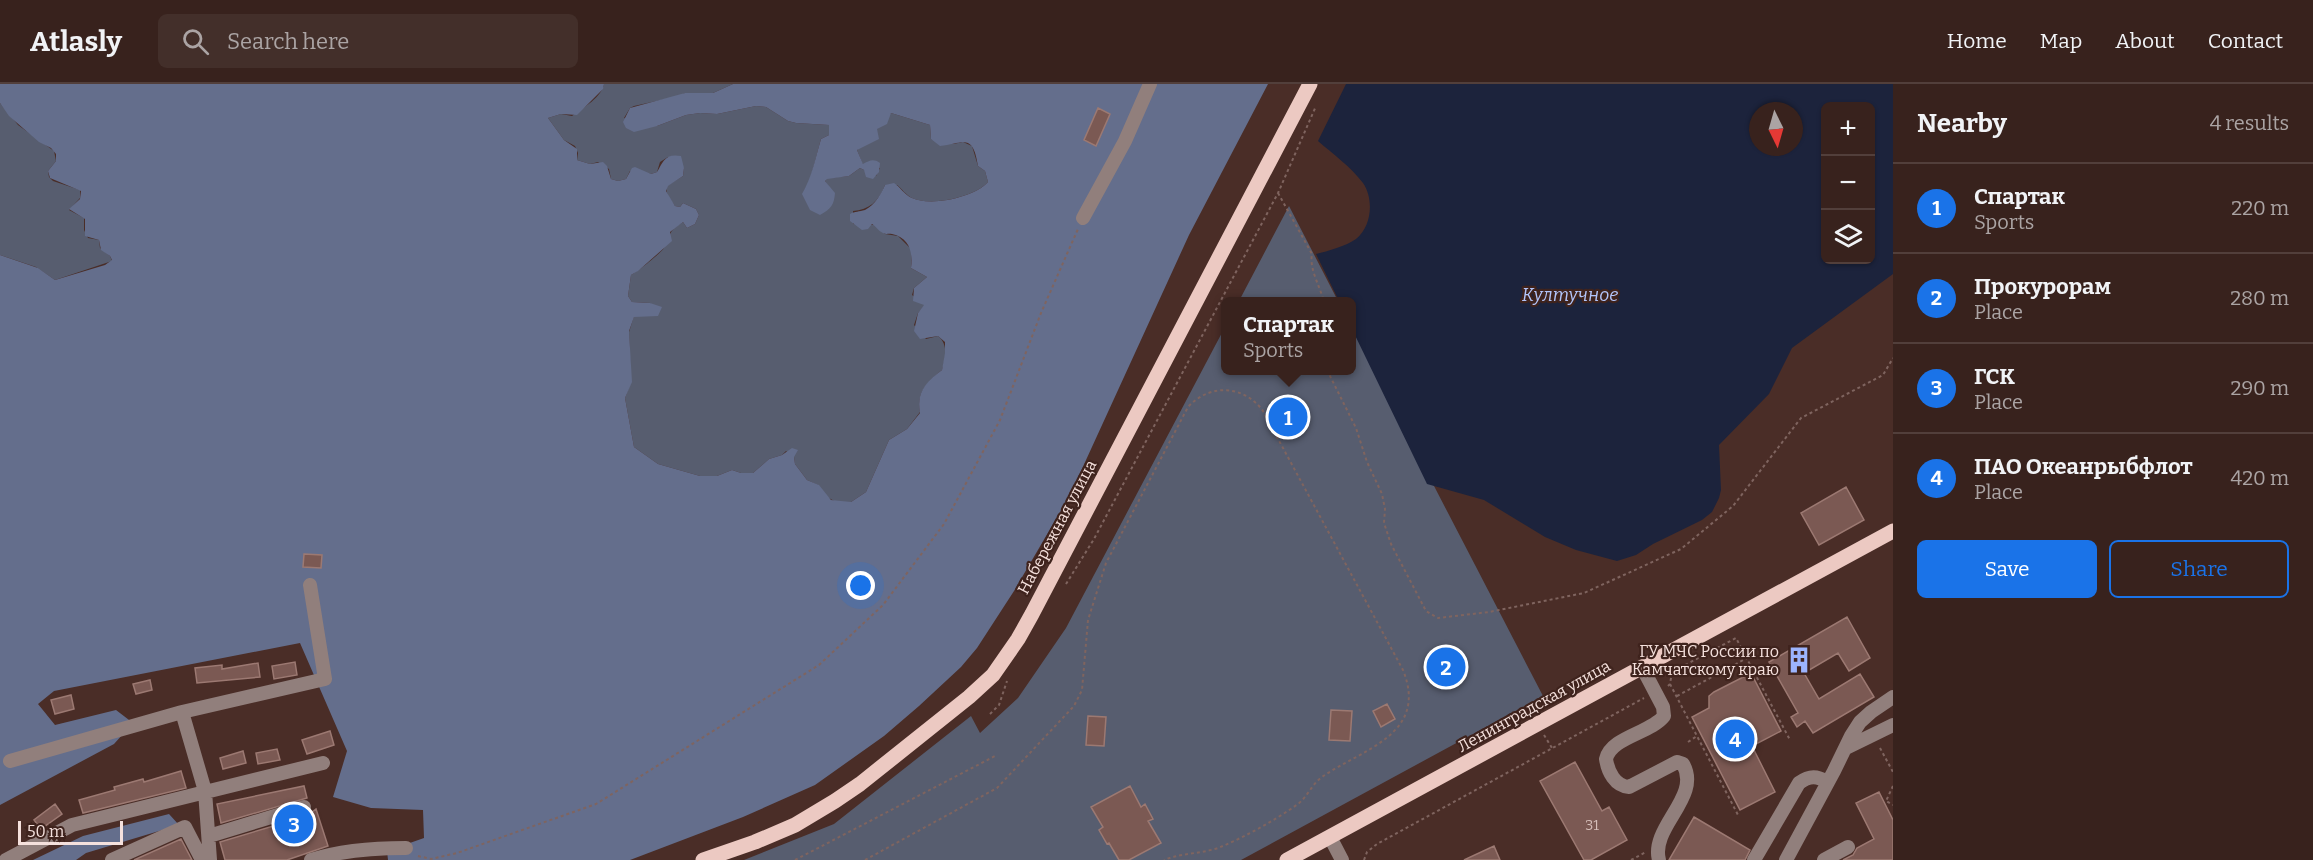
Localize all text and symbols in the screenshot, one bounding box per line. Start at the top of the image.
search box [158,14,578,68]
text: Atlasly [30,25,122,58]
icon: search [179,25,212,58]
text: Search here [227,28,349,55]
text: Home [1947,28,2007,54]
text: Map [2040,28,2082,54]
text: About [2115,28,2175,54]
text: Contact [2208,28,2283,54]
north arrow [1749,102,1803,156]
map controls [1821,102,1875,264]
button: + [1821,102,1875,156]
text: Nearby [1917,108,2007,139]
text: 4 results [2210,111,2289,135]
button: − [1821,156,1875,210]
text: Спартак [1974,183,2065,210]
text: 1 [1932,196,1941,220]
text: 220 m [2231,196,2289,220]
button: layers [1821,210,1875,264]
text: Sports [1974,210,2034,234]
text: Прокурорам [1974,273,2111,300]
water label: Култучное [1522,284,1618,306]
text: 2 [1931,286,1942,310]
text: 280 m [2230,286,2289,310]
popup [1221,297,1356,375]
text: Place [1974,300,2023,324]
text: Спартак [1243,311,1334,338]
text: Sports [1243,338,1303,362]
text: ГСК [1974,363,2015,390]
text: 3 [1931,376,1942,400]
text: 290 m [2231,376,2289,400]
text: Place [1974,390,2023,414]
pin: 1 [1268,394,1308,440]
text: ПАО Океанрыбфлот [1974,453,2193,480]
street label: Набережная улица [1014,457,1100,597]
text: 4 [1930,466,1943,490]
text: 420 m [2231,466,2289,490]
text: Place [1974,480,2023,504]
button: Save [1917,540,2097,598]
button: Share [2109,540,2289,598]
your location [846,571,875,600]
place label: ГУ МЧС России по Камчатскому краю [1632,642,1779,679]
pin: 2 [1426,644,1466,690]
building icon: ГУ МЧС России по Камчатскому краю [1784,645,1814,675]
street label: Ленинградская улица [1454,656,1614,756]
pin: 4 [1716,716,1754,762]
pin: 3 [274,802,314,846]
house number: 31 [1585,817,1599,834]
scale bar [18,818,123,846]
text: 50 m [27,822,64,841]

